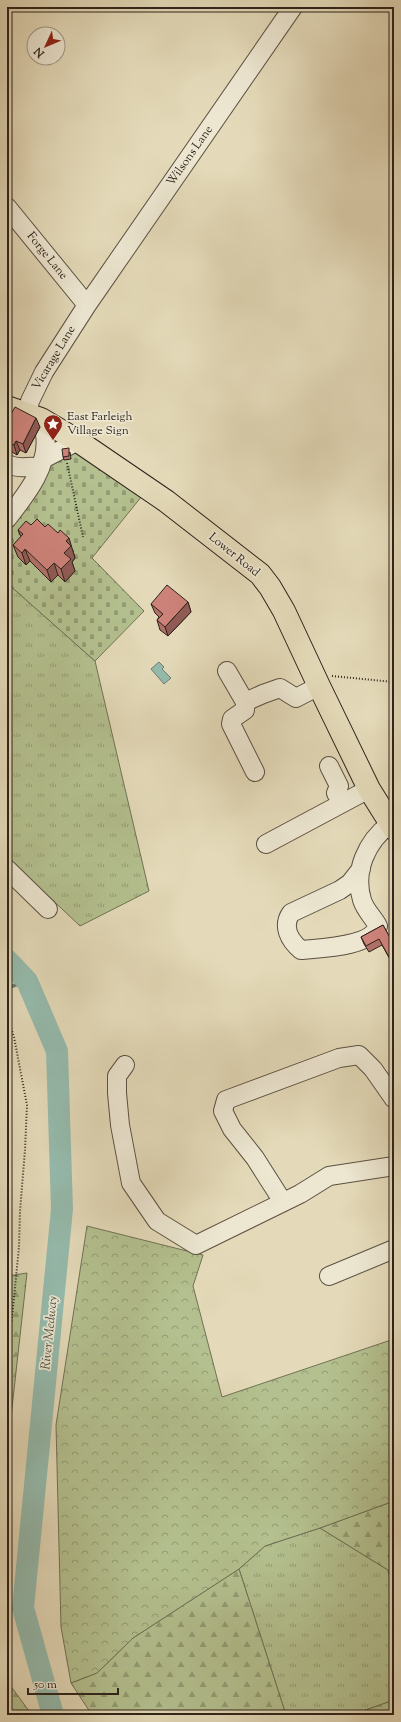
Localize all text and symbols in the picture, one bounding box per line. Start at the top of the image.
north arrow [26,26,66,66]
text: N [31,43,49,62]
street label: Wilsons Lane [162,122,218,190]
street label: Forge Lane [22,228,72,284]
street label: Vicarage Lane [28,322,81,394]
place label: East Farleigh Village Sign [67,408,133,440]
place icon: East Farleigh Village Sign [42,413,64,441]
street label: Lower Road [204,529,264,582]
water label: River Medway [37,1295,63,1371]
scale bar [28,1670,118,1696]
text: 50 m [33,1676,57,1694]

